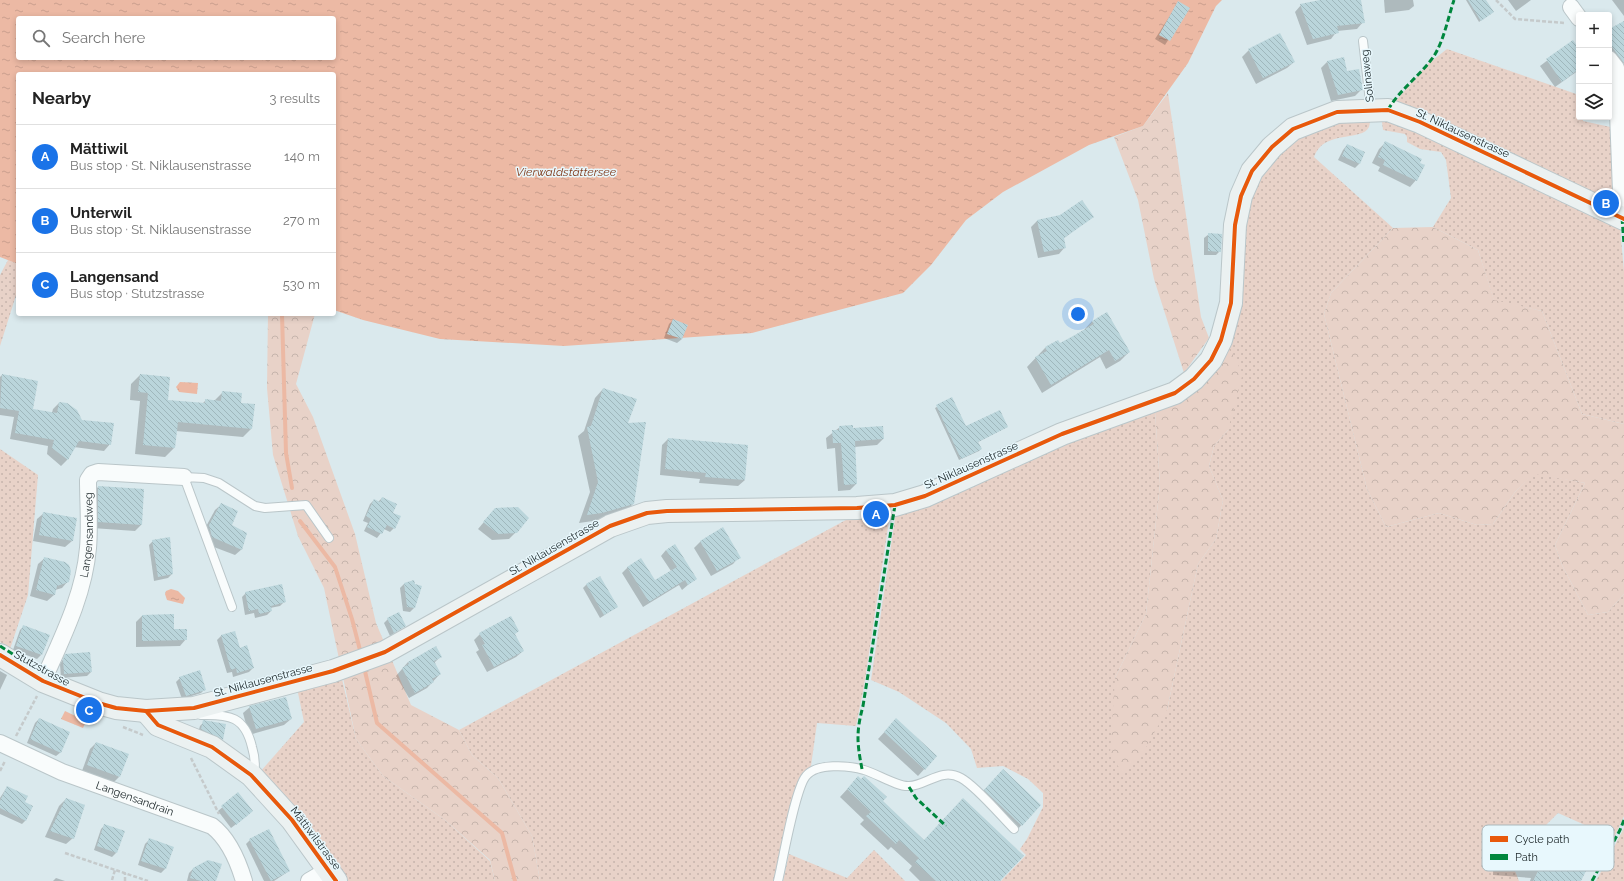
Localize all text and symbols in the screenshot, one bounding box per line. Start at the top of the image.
map controls [1576,12,1612,120]
button: + [1576,12,1612,48]
search box [16,16,336,60]
icon: search [30,27,52,49]
text: Search here [62,29,145,47]
button: − [1576,48,1612,84]
street label: Solinaweg [1358,49,1377,103]
button: layers [1576,84,1612,120]
text: Nearby [32,88,91,108]
text: 3 results [270,91,320,106]
street label: St. Niklausenstrasse [1414,106,1512,161]
text: Mättiwil [70,140,128,158]
text: A [41,149,49,164]
text: 140 m [284,149,320,164]
text: Bus stop · St. Niklausenstrasse [70,158,251,173]
water label: Vierwaldstättersee [516,165,617,179]
pin: B [1593,188,1619,218]
text: Unterwil [70,204,132,222]
text: B [41,213,49,228]
text: 270 m [283,213,320,228]
text: Bus stop · St. Niklausenstrasse [70,222,251,237]
text: Langensand [70,268,159,286]
text: C [41,277,49,292]
text: 530 m [283,277,320,292]
text: Bus stop · Stutzstrasse [70,286,204,301]
your location [1068,304,1088,324]
street label: St. Niklausenstrasse [922,439,1021,492]
street label: Langensandweg [77,492,96,579]
pin: A [863,499,889,529]
street label: St. Niklausenstrasse [507,516,602,578]
street label: Stutzstrasse [12,648,72,689]
street label: St. Niklausenstrasse [212,661,314,700]
pin: C [76,695,102,725]
street label: Langensandrain [94,779,175,819]
street label: Mättiwilstrasse [288,804,344,873]
legend [1482,825,1614,871]
text: Cycle path [1515,833,1569,846]
text: Path [1515,851,1538,864]

